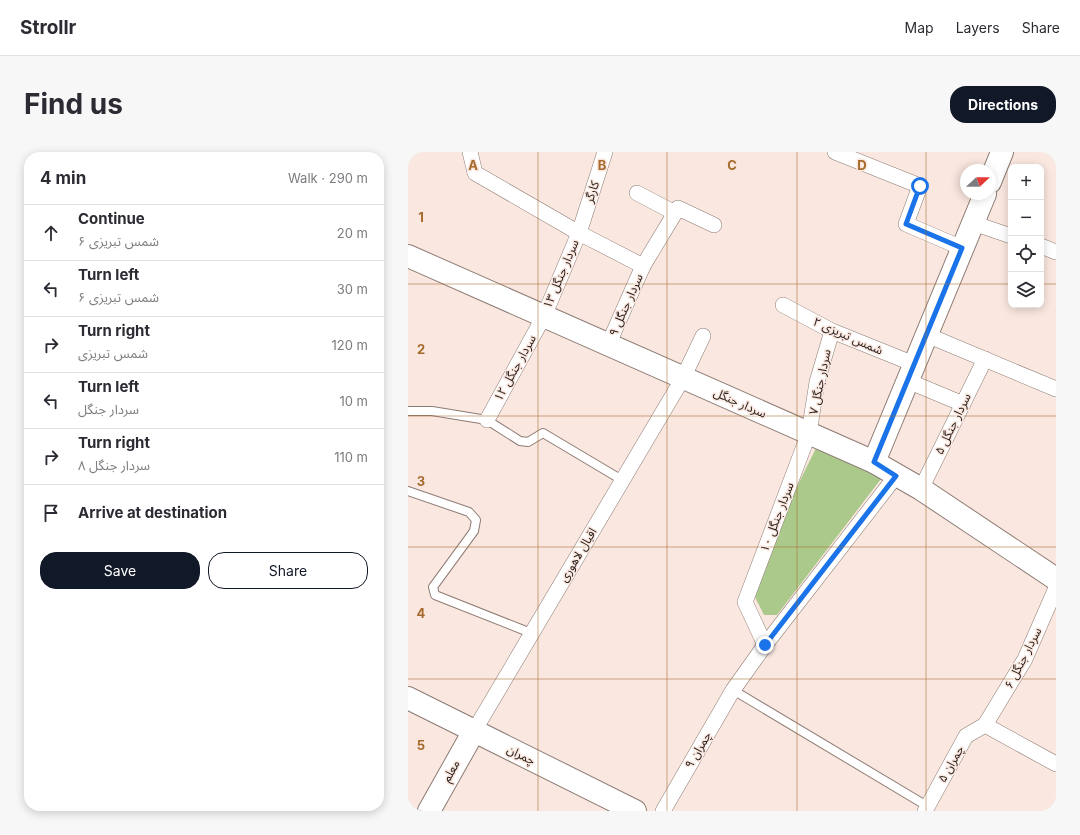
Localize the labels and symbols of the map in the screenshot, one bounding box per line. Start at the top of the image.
text: A [468,157,478,173]
text: B [598,157,607,173]
text: C [727,157,737,173]
text: D [857,157,867,173]
north arrow [960,164,996,200]
route start [911,177,929,195]
street label: کارگر [581,178,602,206]
text: 1 [418,209,424,225]
street label: سردار جنگل ۱۳ [539,237,582,310]
street label: سردار جنگل ۹ [605,271,646,338]
street label: شمس تبریزی ۲ [811,313,885,358]
street label: سردار جنگل ۱۲ [490,332,539,403]
text: 2 [417,341,425,357]
street label: سردار جنگل ۷ [805,348,834,416]
street label: سردار جنگل [711,384,769,421]
street label: سردار جنگل ۵ [931,391,974,457]
text: 3 [417,473,425,489]
street label: سردار جنگل ۱۰ [756,480,797,554]
street label: اقبال لاهوری [556,525,600,585]
text: 4 [417,605,426,621]
street label: سردار جنگل ۶ [1001,625,1044,691]
route end [756,636,774,654]
street label: چمران ۹ [681,729,715,771]
text: 5 [417,737,425,753]
street label: چمران [504,741,538,769]
street label: چمران ۵ [934,743,968,785]
street label: معلم [438,757,464,785]

